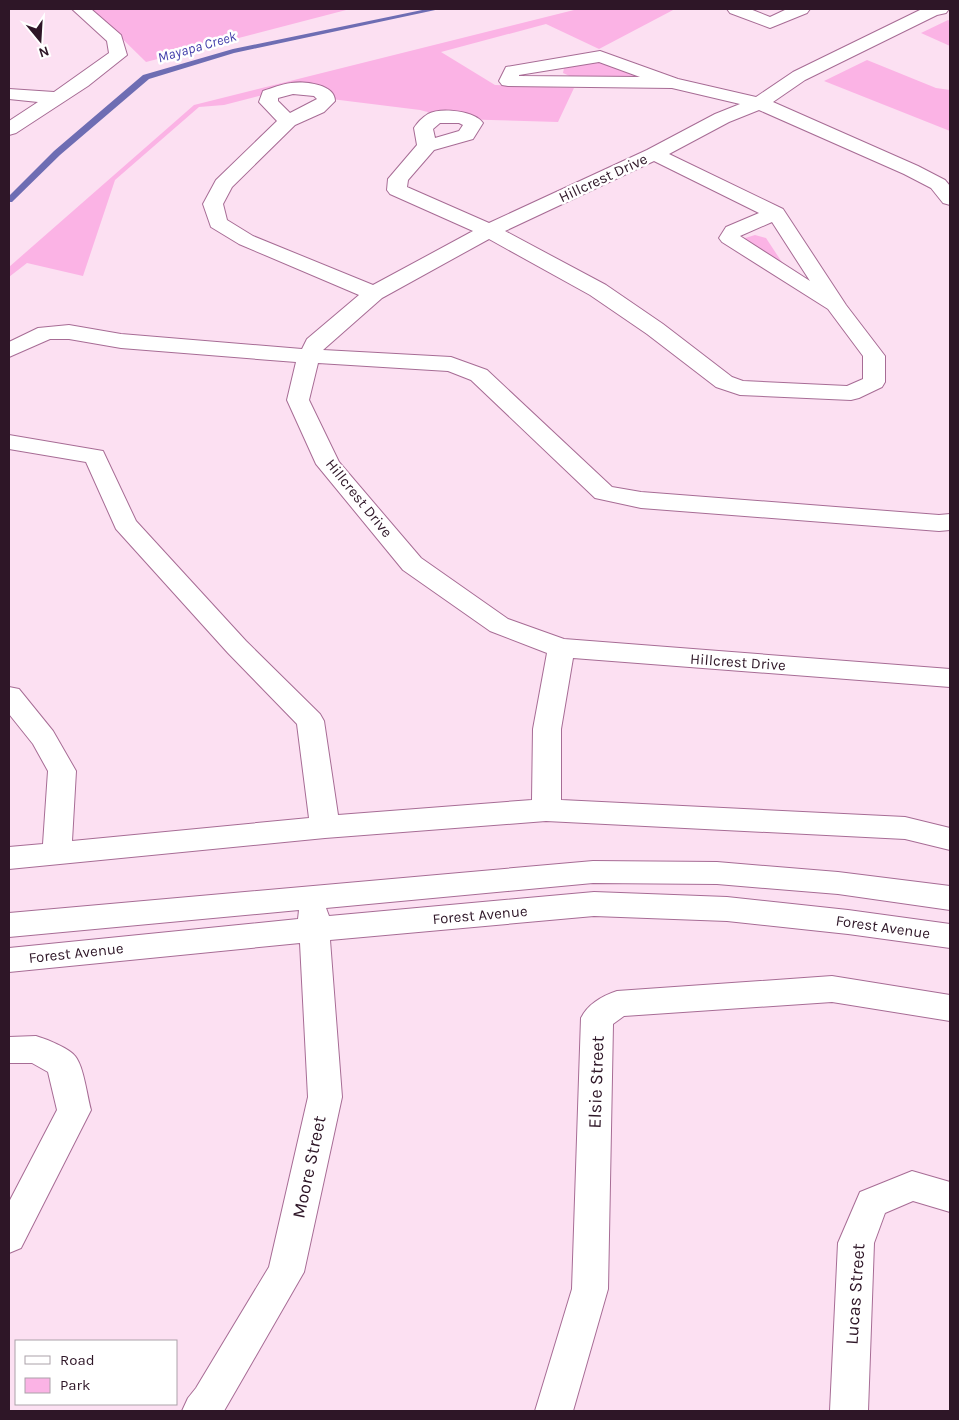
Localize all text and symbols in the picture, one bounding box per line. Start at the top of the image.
north arrow [15,15,65,65]
water label: Mayapa Creek [156,27,239,66]
text: N [36,42,51,62]
street label: Hillcrest Drive [556,150,650,206]
street label: Hillcrest Drive [322,455,396,541]
street label: Hillcrest Drive [690,650,786,674]
street label: Forest Avenue [432,902,528,928]
street label: Forest Avenue [835,911,931,943]
street label: Forest Avenue [28,939,124,967]
street label: Elsie Street [583,1035,609,1129]
street label: Moore Street [287,1113,331,1220]
street label: Lucas Street [840,1242,870,1345]
legend [15,1340,178,1405]
text: Road [60,1351,95,1369]
text: Park [60,1376,90,1394]

